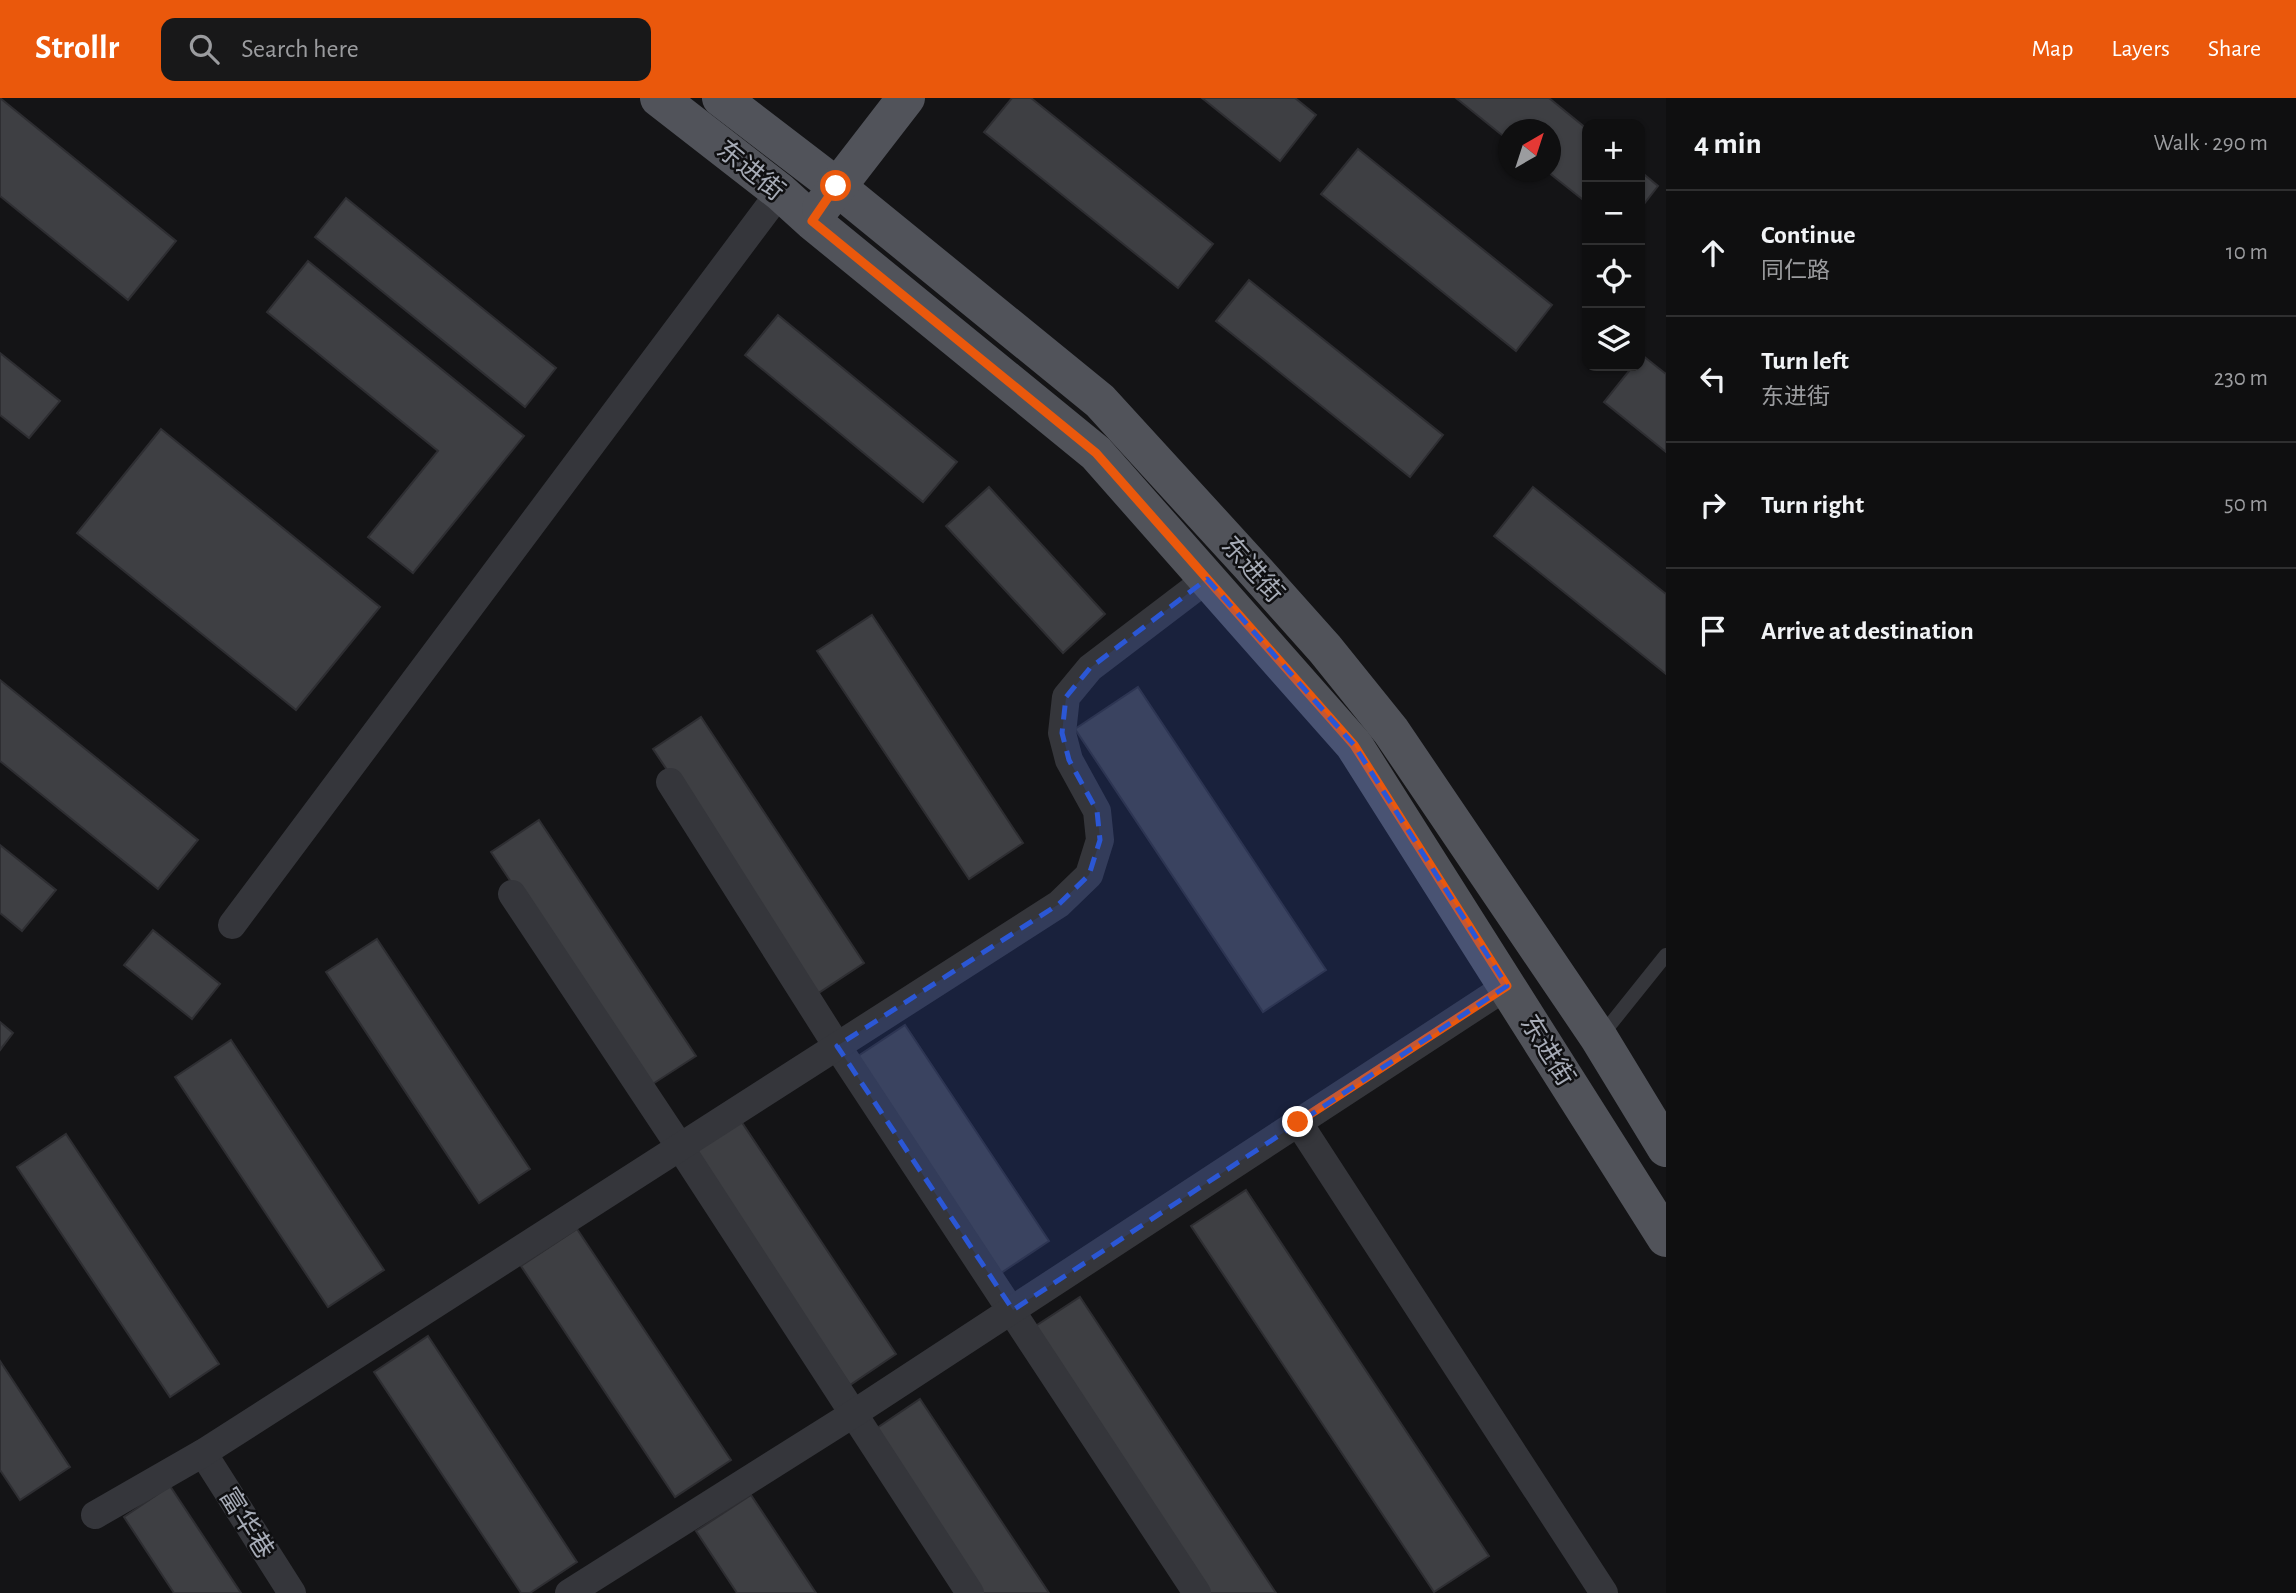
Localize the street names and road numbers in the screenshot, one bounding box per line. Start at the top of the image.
street label: 东进街 [712,135,789,205]
street label: 东进街 [1216,531,1289,607]
street label: 东进街 [1515,1010,1580,1090]
street label: 富华巷 [214,1483,280,1563]

